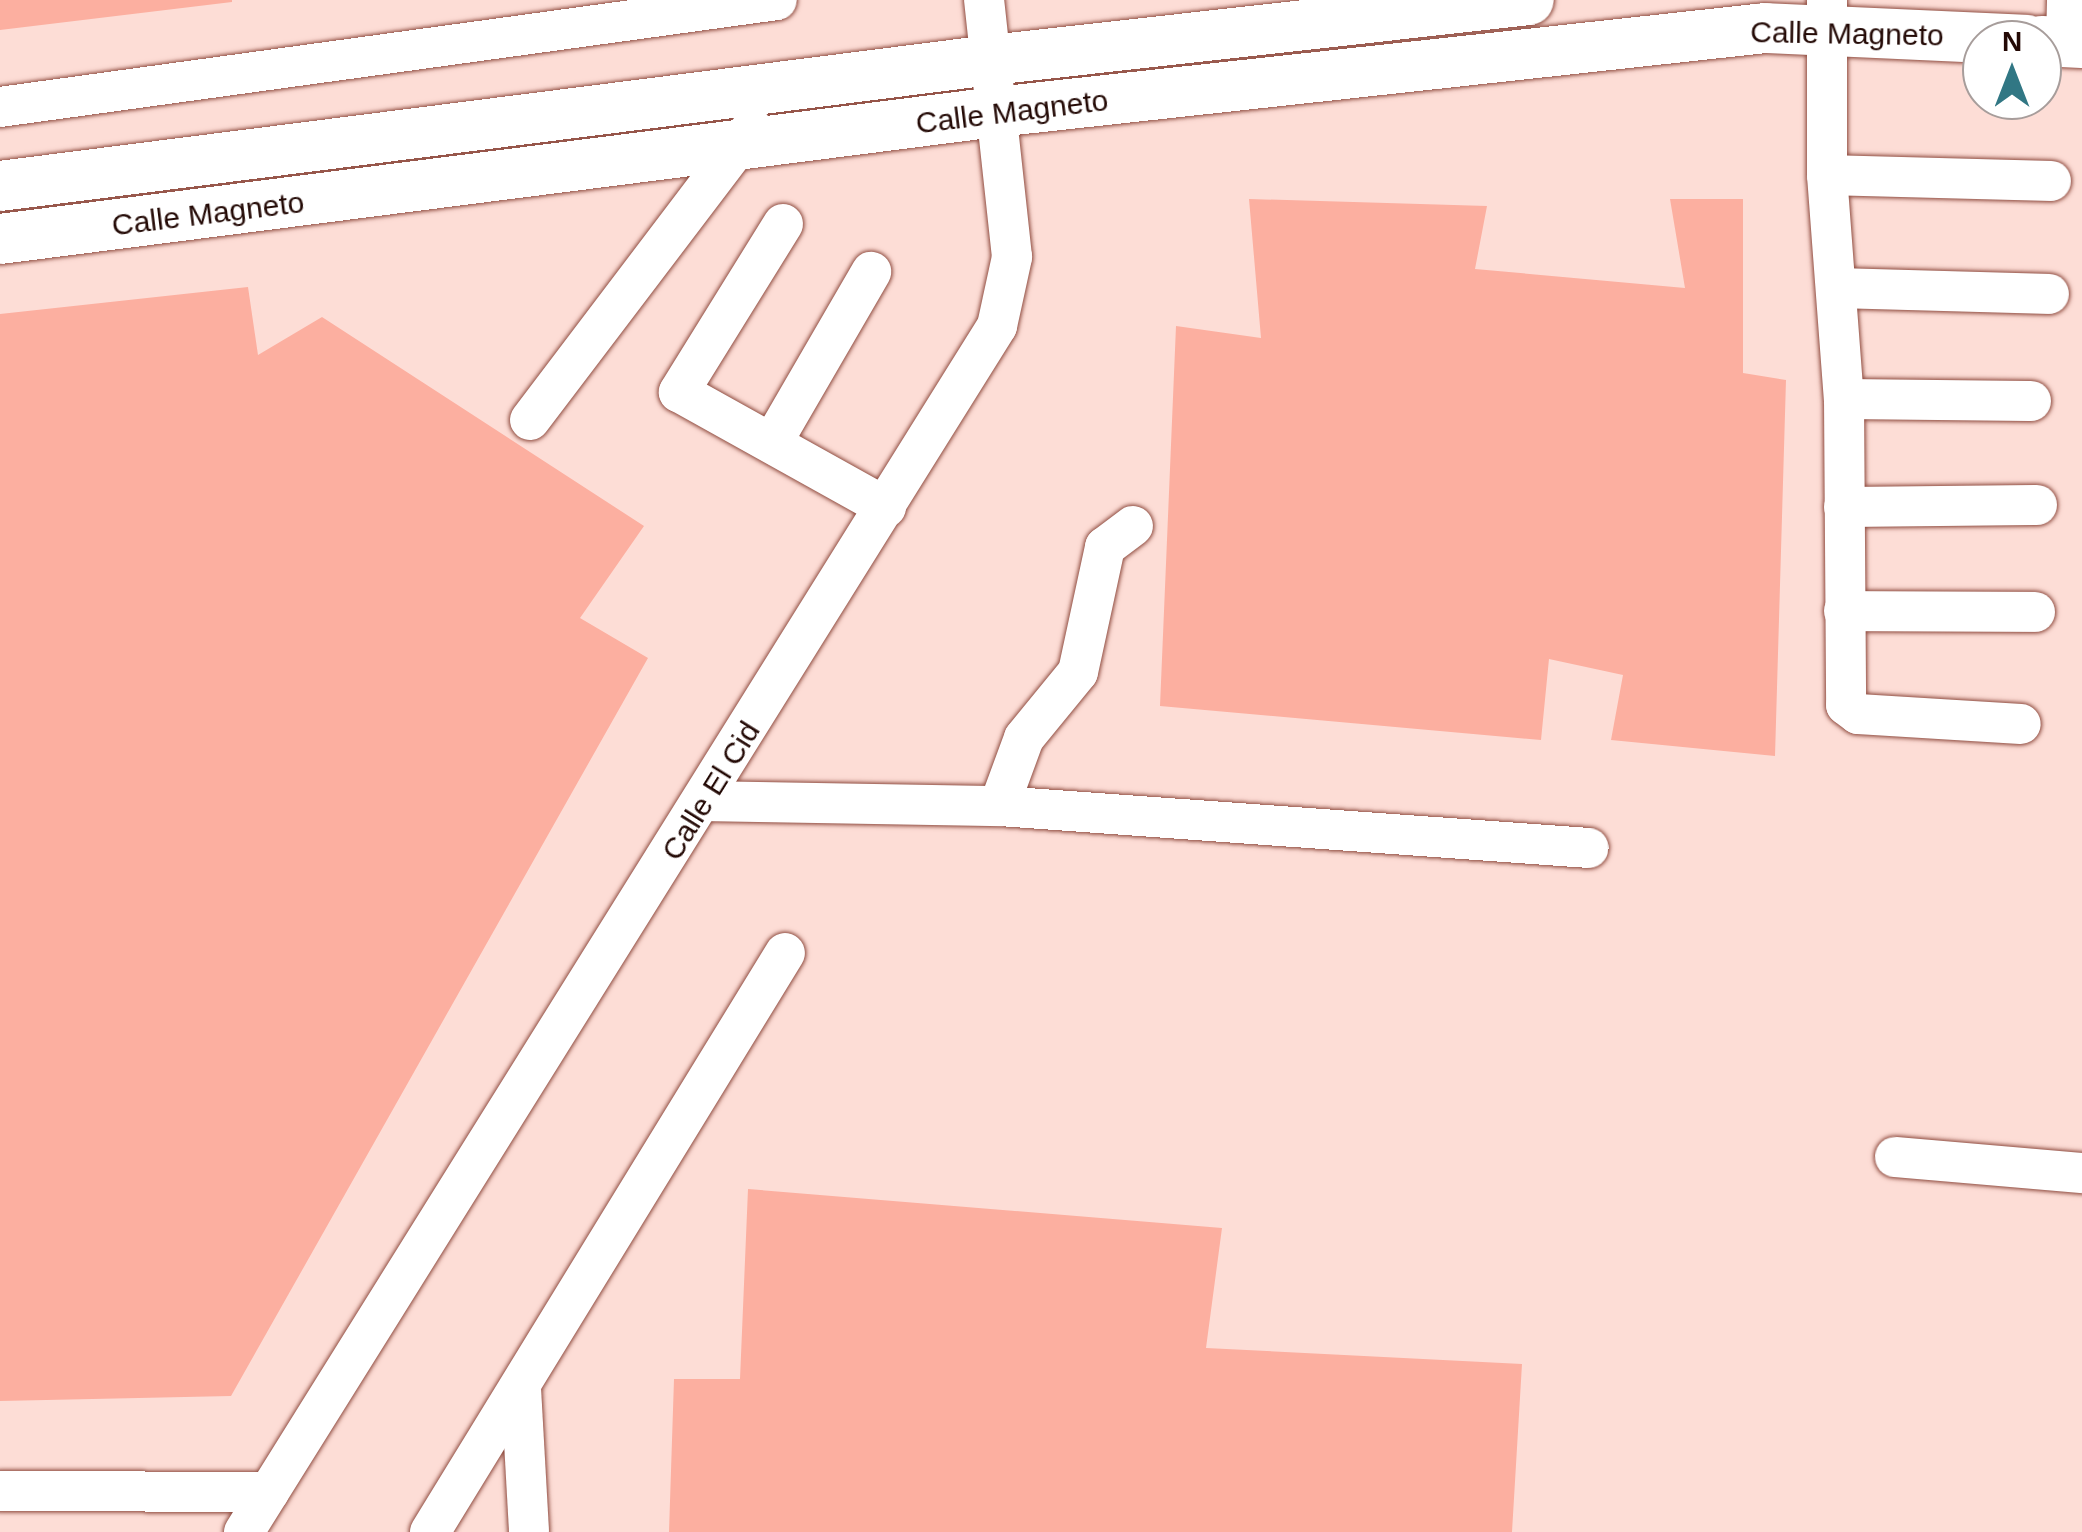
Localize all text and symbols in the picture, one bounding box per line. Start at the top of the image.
street label: Calle Magneto [1750,14,1944,54]
north arrow [1962,20,2062,120]
text: N [2002,26,2022,57]
street label: Calle Magneto [914,82,1110,142]
street label: Calle Magneto [110,184,306,244]
street label: Calle El Cid [654,715,768,867]

